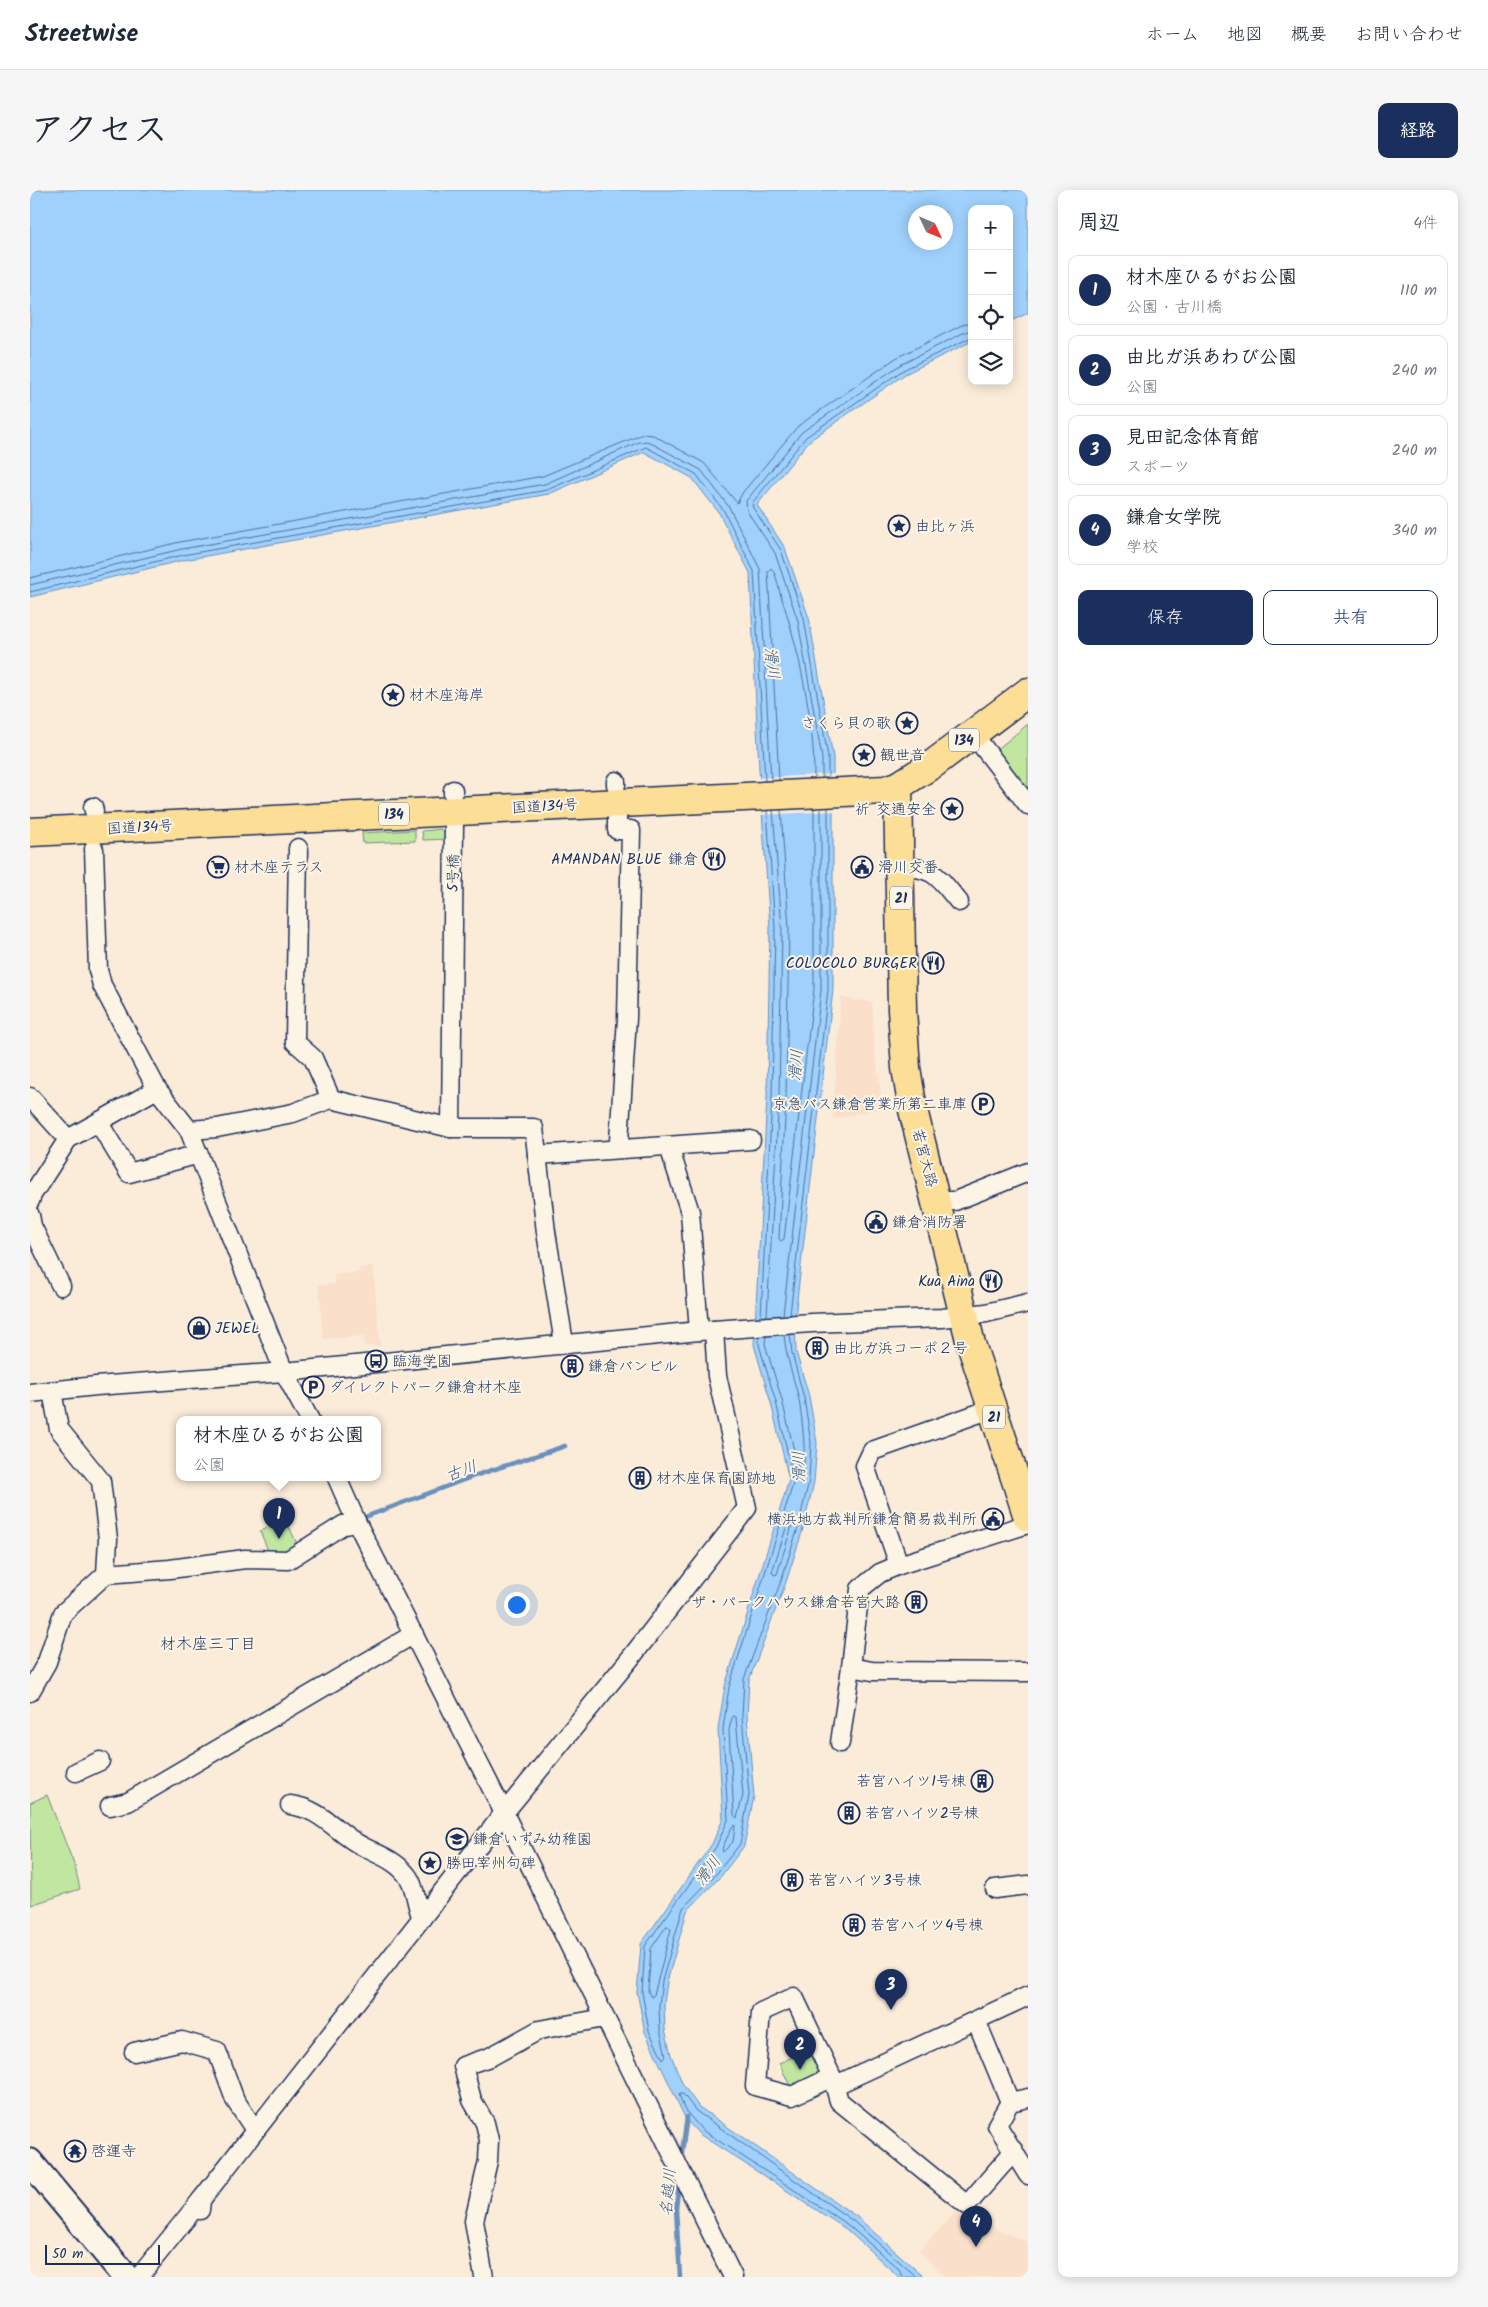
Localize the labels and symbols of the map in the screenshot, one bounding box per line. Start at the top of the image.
north arrow [908,205,953,250]
place icon: 由比ヶ浜 [887,514,911,538]
place label: 由比ヶ浜 [915,515,975,539]
water label: 滑川 [757,646,786,681]
place icon: 材木座海岸 [381,683,405,707]
place label: 材木座海岸 [409,684,484,708]
place icon: さくら貝の歌 [895,711,919,735]
place label: さくら貝の歌 [801,712,891,736]
road number: 134 [949,728,979,752]
place icon: 観世音 [852,743,876,767]
place label: 観世音 [880,744,925,768]
street label: 国道134号 [511,793,579,821]
place icon: 祈 交通安全 [940,797,964,821]
place label: 祈 交通安全 [855,798,936,822]
road number: 134 [379,802,409,826]
street label: 国道134号 [106,814,174,842]
restaurant icon: AMANDAN BLUE 鎌倉 [702,847,726,871]
place label: AMANDAN BLUE 鎌倉 [551,848,698,872]
street label: 5号橋 [442,854,466,892]
supermarket icon: 材木座テラス [206,855,230,879]
public building icon: 滑川交番 [850,855,874,879]
place label: 材木座テラス [234,856,323,880]
place label: 滑川交番 [878,856,938,880]
road number: 21 [890,886,912,910]
restaurant icon: COLOCOLO BURGER [921,951,945,975]
place label: COLOCOLO BURGER [786,952,917,976]
water label: 滑川 [783,1048,810,1082]
parking icon: 京急バス鎌倉営業所第二車庫 [971,1092,995,1116]
place label: 京急バス鎌倉営業所第二車庫 [772,1093,967,1117]
street label: 若宮大路 [905,1126,943,1190]
public building icon: 鎌倉消防署 [864,1210,888,1234]
place label: 鎌倉消防署 [892,1211,967,1235]
restaurant icon: Kua Aina [979,1269,1003,1293]
place label: Kua Aina [918,1270,975,1294]
shop icon: JEWEL [187,1316,211,1340]
place label: JEWEL [215,1317,260,1341]
building icon: 由比ガ浜コーポ２号 [805,1336,829,1360]
place label: 由比ガ浜コーポ２号 [833,1337,968,1361]
bus stop icon: 臨海学園 [364,1349,388,1373]
place label: 臨海学園 [392,1350,452,1374]
building icon: 鎌倉バンビル [560,1354,584,1378]
place label: 鎌倉バンビル [588,1355,678,1379]
parking icon: ダイレクトパーク鎌倉材木座 [301,1375,325,1399]
place label: ダイレクトパーク鎌倉材木座 [329,1376,522,1400]
road number: 21 [983,1406,1005,1428]
water label: 滑川 [786,1451,813,1483]
water label: 古川 [442,1454,481,1489]
building icon: 材木座保育園跡地 [628,1466,652,1490]
place label: 材木座保育園跡地 [656,1467,776,1491]
pin: 1 [263,1498,295,1539]
public building icon: 横浜地方裁判所鎌倉簡易裁判所 [981,1507,1005,1531]
place label: 横浜地方裁判所鎌倉簡易裁判所 [767,1508,977,1532]
building icon: ザ・パークハウス鎌倉若宮大路 [904,1590,928,1614]
place label: ザ・パークハウス鎌倉若宮大路 [691,1591,900,1615]
your location [504,1592,530,1618]
district label: 材木座三丁目 [160,1632,256,1657]
building icon: 若宮ハイツ1号棟 [970,1769,994,1793]
place label: 若宮ハイツ1号棟 [856,1770,966,1794]
building icon: 若宮ハイツ2号棟 [837,1801,861,1825]
place label: 若宮ハイツ2号棟 [865,1802,979,1826]
school or university icon: 鎌倉いずみ幼稚園 [445,1827,469,1851]
place label: 鎌倉いずみ幼稚園 [473,1828,592,1852]
place icon: 勝田宰州句碑 [418,1851,442,1875]
water label: 滑川 [689,1851,728,1891]
place label: 勝田宰州句碑 [446,1852,536,1876]
building icon: 若宮ハイツ3号棟 [780,1868,804,1892]
place label: 若宮ハイツ3号棟 [808,1869,922,1893]
building icon: 若宮ハイツ4号棟 [842,1913,866,1937]
place label: 若宮ハイツ4号棟 [870,1914,983,1938]
pin: 3 [875,1969,907,2010]
pin: 2 [784,2029,816,2070]
temple icon: 啓運寺 [63,2139,87,2163]
place label: 啓運寺 [91,2140,136,2164]
water label: 名越川 [654,2167,683,2217]
pin: 4 [960,2206,992,2247]
scale bar [45,2242,160,2265]

